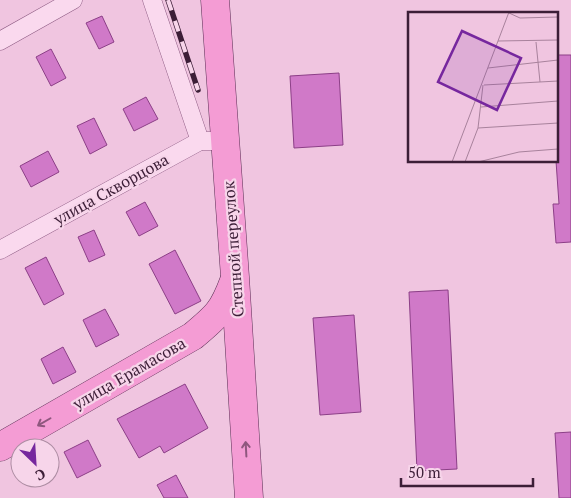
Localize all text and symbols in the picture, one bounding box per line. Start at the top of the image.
inset map [408,12,558,162]
street label: улица Скворцова [49,148,173,230]
street label: Степной переулок [217,180,249,318]
street label: улица Ерамасова [68,332,189,415]
one-way arrow [38,417,52,427]
north arrow [10,438,60,488]
one-way arrow [241,442,251,458]
scale bar [401,456,534,488]
text: 50 m [408,462,441,482]
text: С [33,465,49,486]

